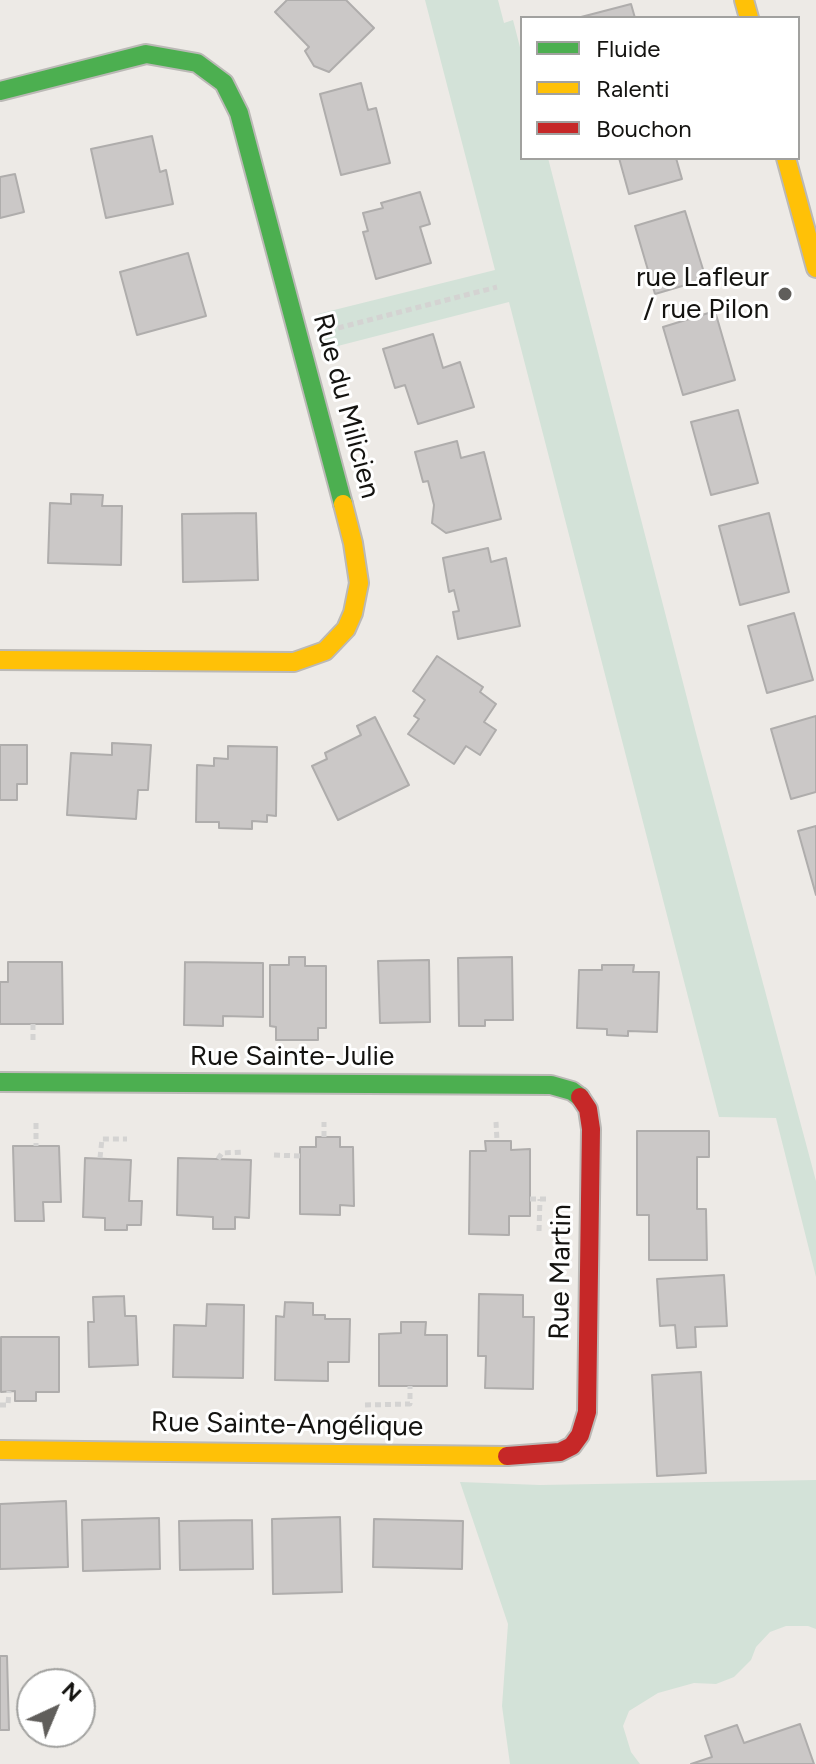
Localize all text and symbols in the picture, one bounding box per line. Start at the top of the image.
legend [520,16,800,160]
text: Fluide [596,34,660,63]
text: Ralenti [596,74,670,103]
text: Bouchon [596,114,692,143]
place label: rue Lafleur / rue Pilon [636,261,769,327]
marker: rue Lafleur / rue Pilon [776,285,794,303]
street label: Rue du Milicien [305,310,387,502]
street label: Rue Sainte-Julie [190,1040,394,1074]
street label: Rue Martin [543,1204,579,1340]
street label: Rue Sainte-Angélique [150,1406,424,1444]
north arrow [16,1668,96,1748]
text: N [56,1676,87,1707]

